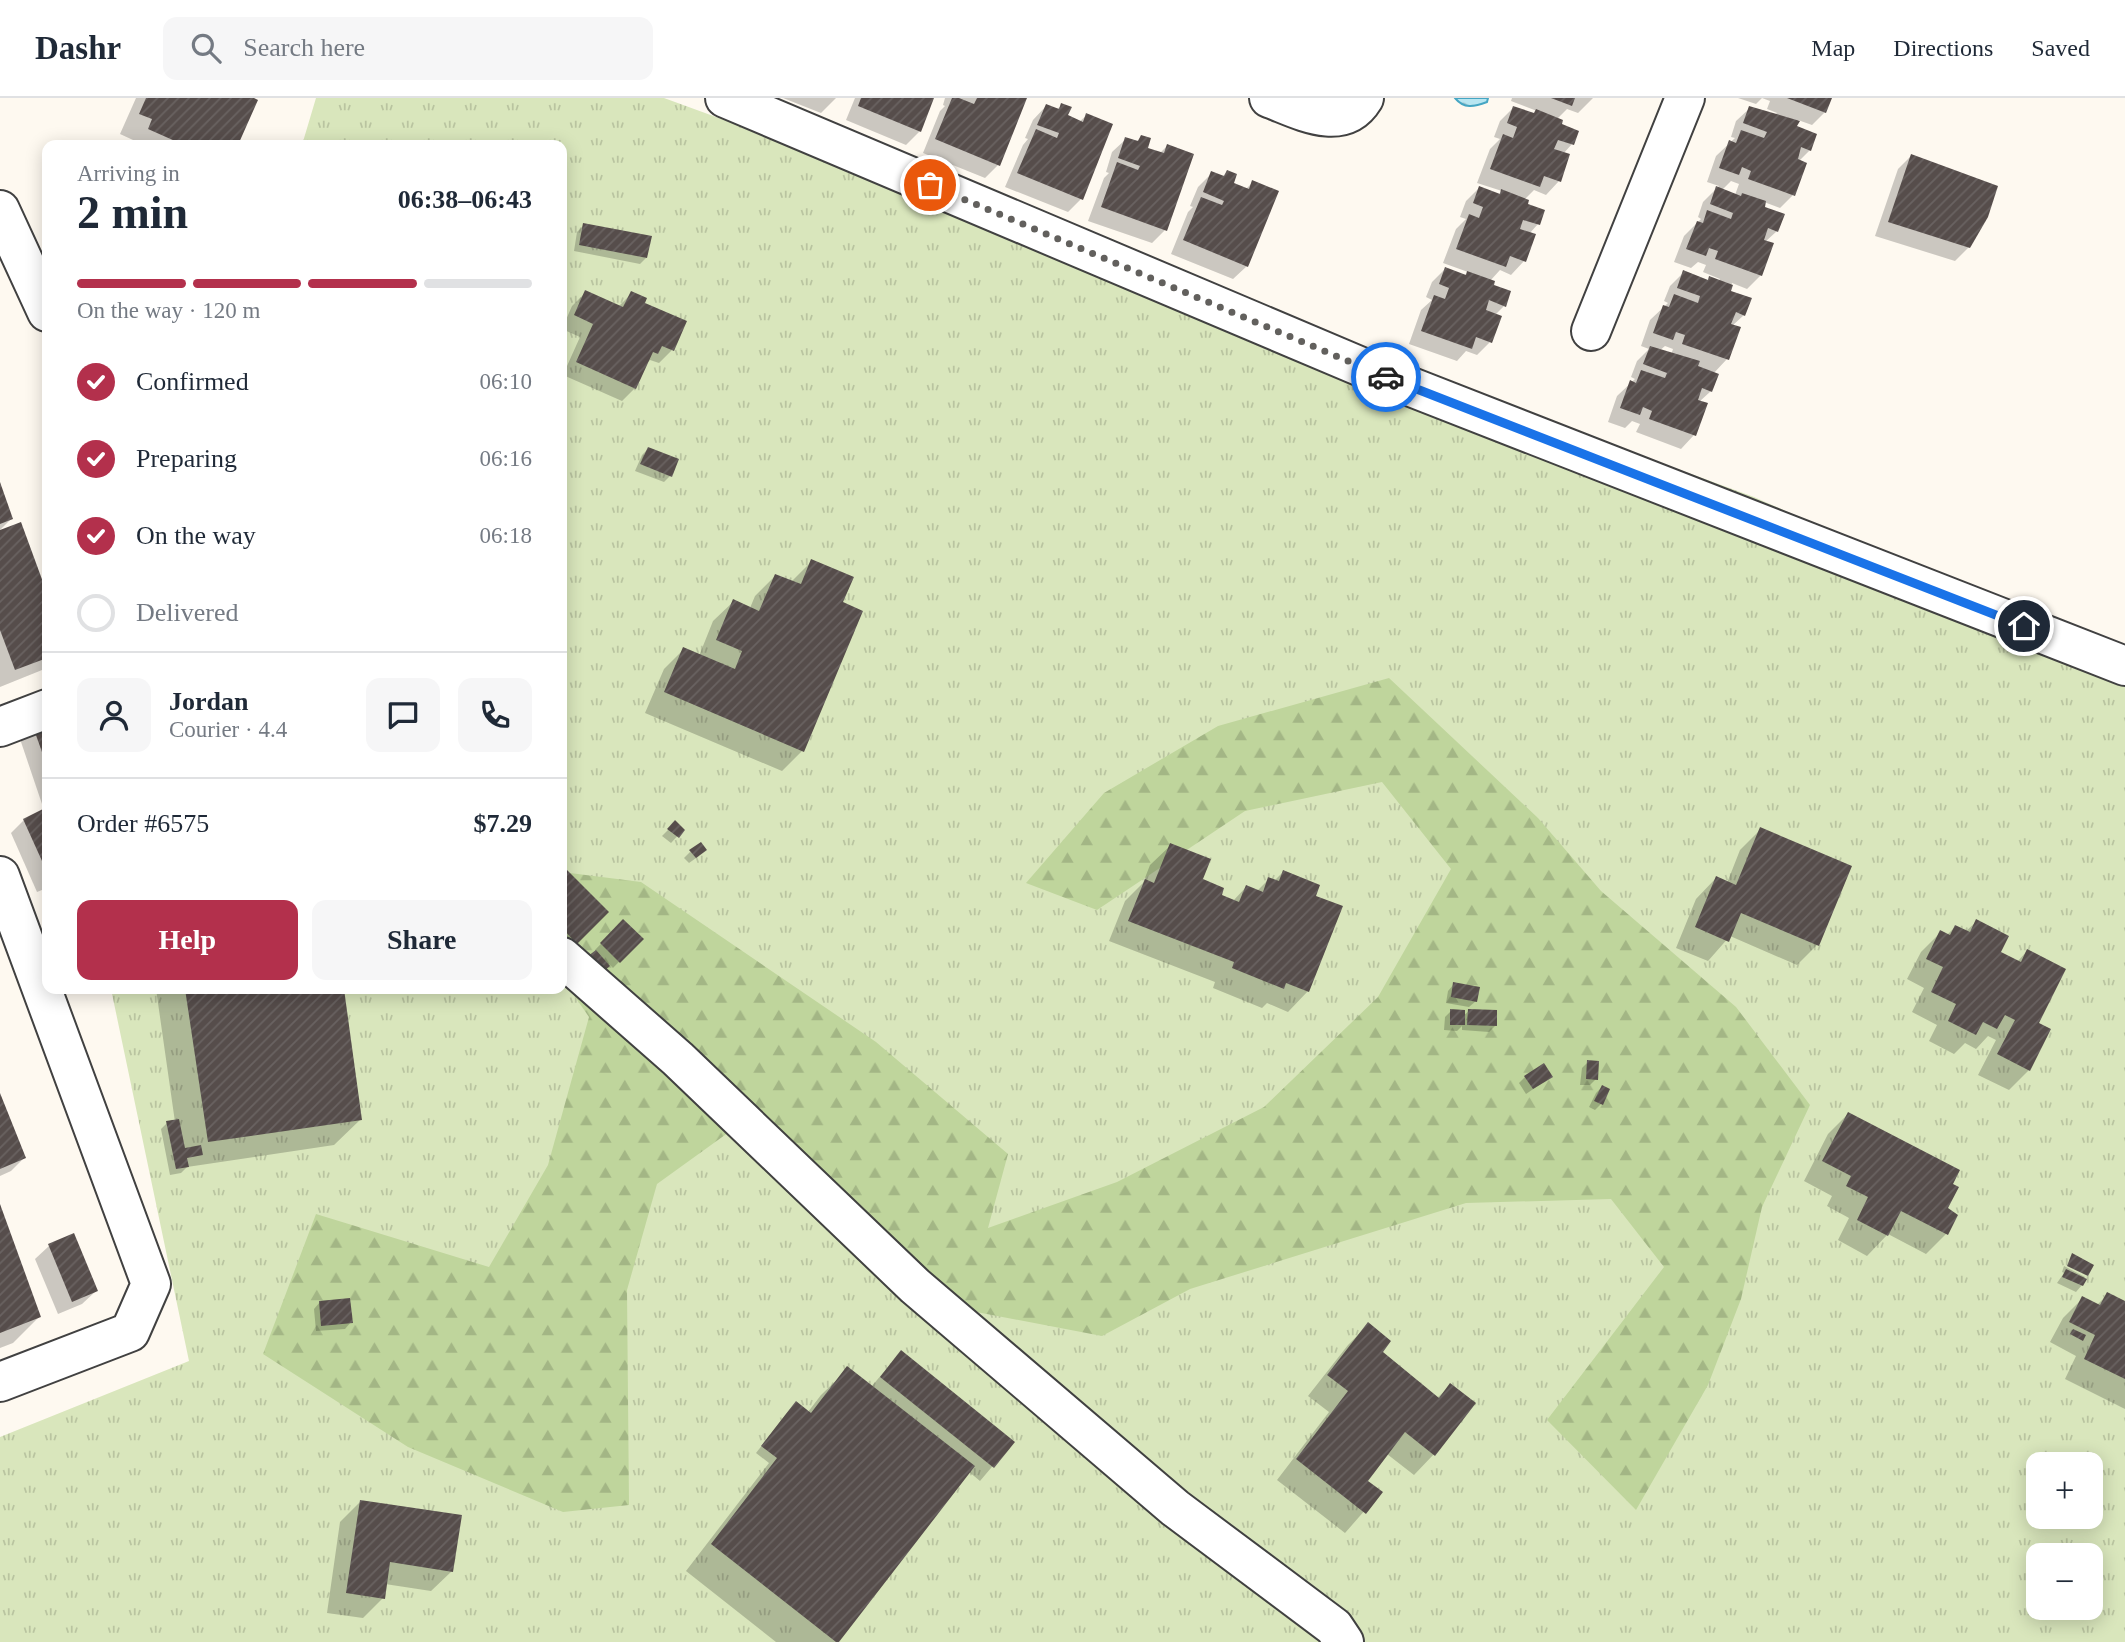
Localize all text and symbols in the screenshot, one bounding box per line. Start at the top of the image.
search box [163,17,653,80]
icon: search [187,29,225,67]
text: Dashr [35,30,121,66]
text: Search here [243,33,365,62]
text: Map [1811,35,1855,61]
text: Directions [1893,35,1993,61]
text: Saved [2031,35,2090,61]
pin [900,155,960,215]
text: Arriving in [77,161,180,186]
icon: bag [911,166,949,204]
text: 06:38–06:43 [398,185,532,214]
text: 2 min [77,187,188,238]
text: On the way · 120 m [77,298,260,323]
courier [1351,342,1421,412]
icon: car [1367,358,1405,396]
icon: check [77,363,115,401]
text: Confirmed [136,367,249,396]
text: 06:10 [480,369,532,394]
icon: check [77,440,115,478]
text: Preparing [136,444,237,473]
text: 06:16 [480,446,532,471]
icon: check [77,517,115,555]
text: On the way [136,521,256,550]
text: 06:18 [480,523,532,548]
pin [1994,596,2054,656]
text: Delivered [136,598,239,627]
icon: home [2005,607,2043,645]
button: person [77,678,151,752]
button: chat [366,678,440,752]
button: phone [458,678,532,752]
text: Jordan [169,687,248,716]
text: Courier · 4.4 [169,717,287,742]
text: Order #6575 [77,809,209,838]
text: $7.29 [474,809,532,838]
button: Help [77,900,298,980]
button: Share [312,900,532,980]
map controls [2026,1452,2103,1620]
button: + [2026,1452,2103,1529]
button: − [2026,1543,2103,1620]

